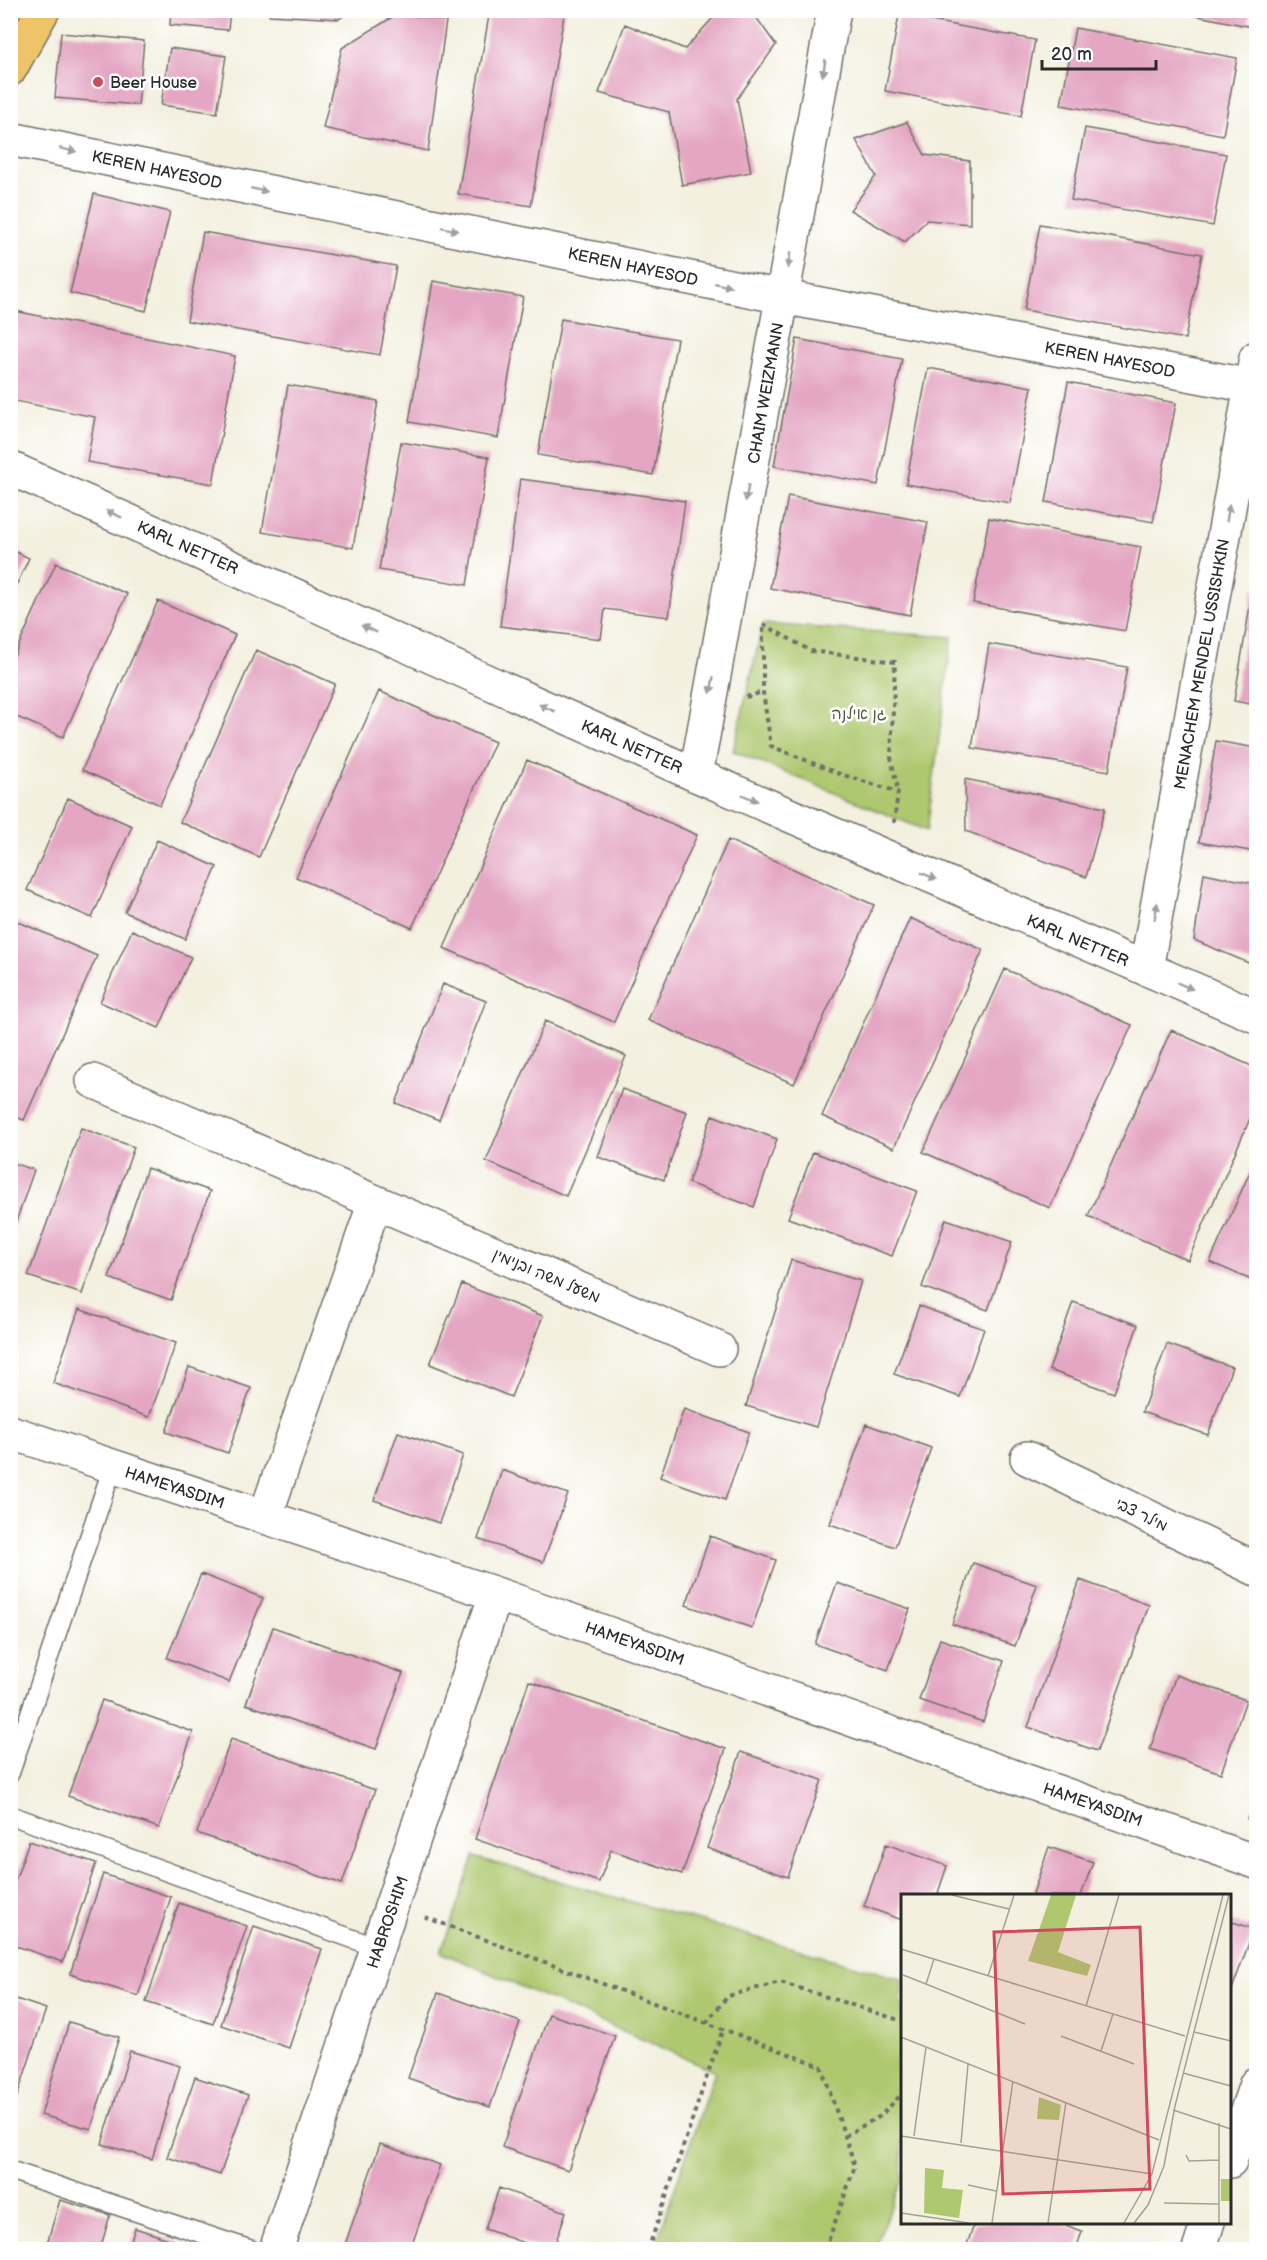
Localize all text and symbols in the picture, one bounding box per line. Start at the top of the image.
scale bar [1042,33,1156,71]
text: 20 m [1051,44,1092,65]
one-way arrow [819,59,828,78]
place label: Beer House [110,74,197,93]
marker: Beer House [91,75,105,89]
one-way arrow [59,146,78,155]
street label: KEREN HAYESOD [90,147,223,194]
one-way arrow [250,185,268,195]
one-way arrow [441,225,460,234]
street label: KEREN HAYESOD [566,244,699,291]
one-way arrow [784,251,793,270]
one-way arrow [714,281,733,290]
street label: CHAIM WEIZMANN [745,321,788,465]
street label: KEREN HAYESOD [1043,339,1177,382]
one-way arrow [742,484,751,503]
one-way arrow [1224,503,1233,522]
one-way arrow [106,510,123,519]
street label: KARL NETTER [134,518,241,579]
street label: MENACHEM MENDEL USSISHKIN [1171,537,1234,791]
one-way arrow [360,624,377,633]
one-way arrow [707,676,716,695]
one-way arrow [538,704,555,713]
park label: גן אילנה [831,705,887,724]
street label: KARL NETTER [578,717,685,778]
one-way arrow [741,794,758,803]
one-way arrow [920,871,937,880]
one-way arrow [1152,902,1161,921]
street label: KARL NETTER [1024,911,1131,971]
one-way arrow [1176,982,1194,991]
street label: משעל משה ובנימין [490,1245,603,1308]
street label: HAMEYASDIM [122,1463,227,1513]
street label: מילר צבי [1112,1495,1171,1536]
street label: HAMEYASDIM [582,1619,687,1670]
street label: HAMEYASDIM [1040,1780,1145,1831]
street label: HABROSHIM [364,1874,413,1971]
inset map [901,1894,1231,2224]

